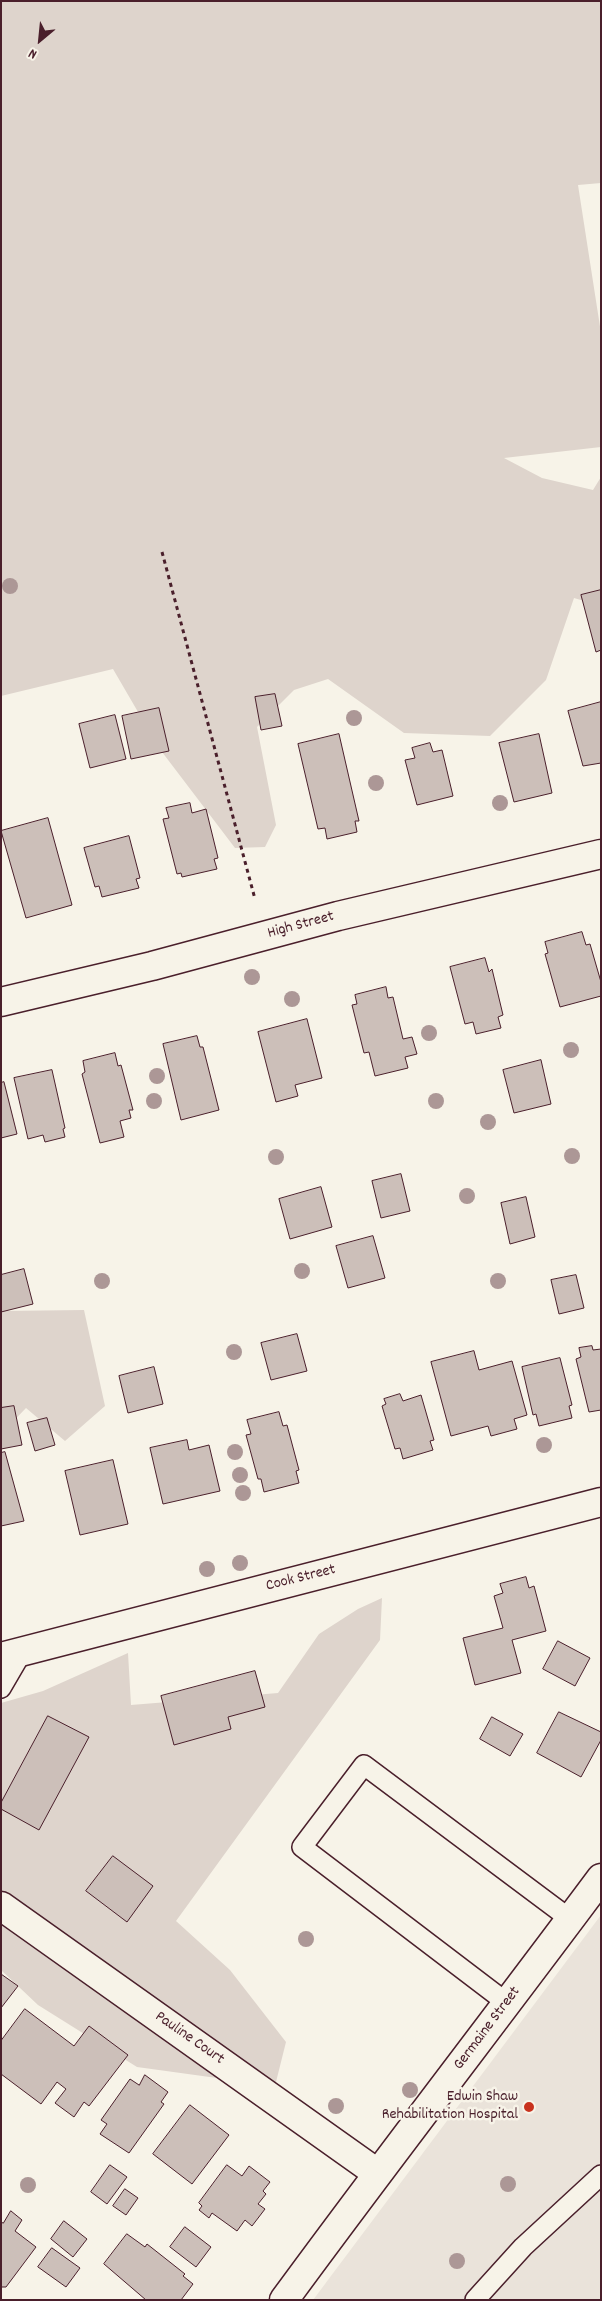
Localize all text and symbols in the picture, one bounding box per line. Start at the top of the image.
north arrow [15,15,65,65]
text: N [25,43,41,64]
street label: High Street [266,908,336,944]
street label: Cook Street [264,1561,338,1597]
street label: Germaine Street [450,1984,526,2074]
street label: Pauline Court [151,2008,227,2070]
place label: Edwin Shaw Rehabilitation Hospital [382,2088,518,2126]
marker: Edwin Shaw Rehabilitation Hospital [522,2100,536,2114]

